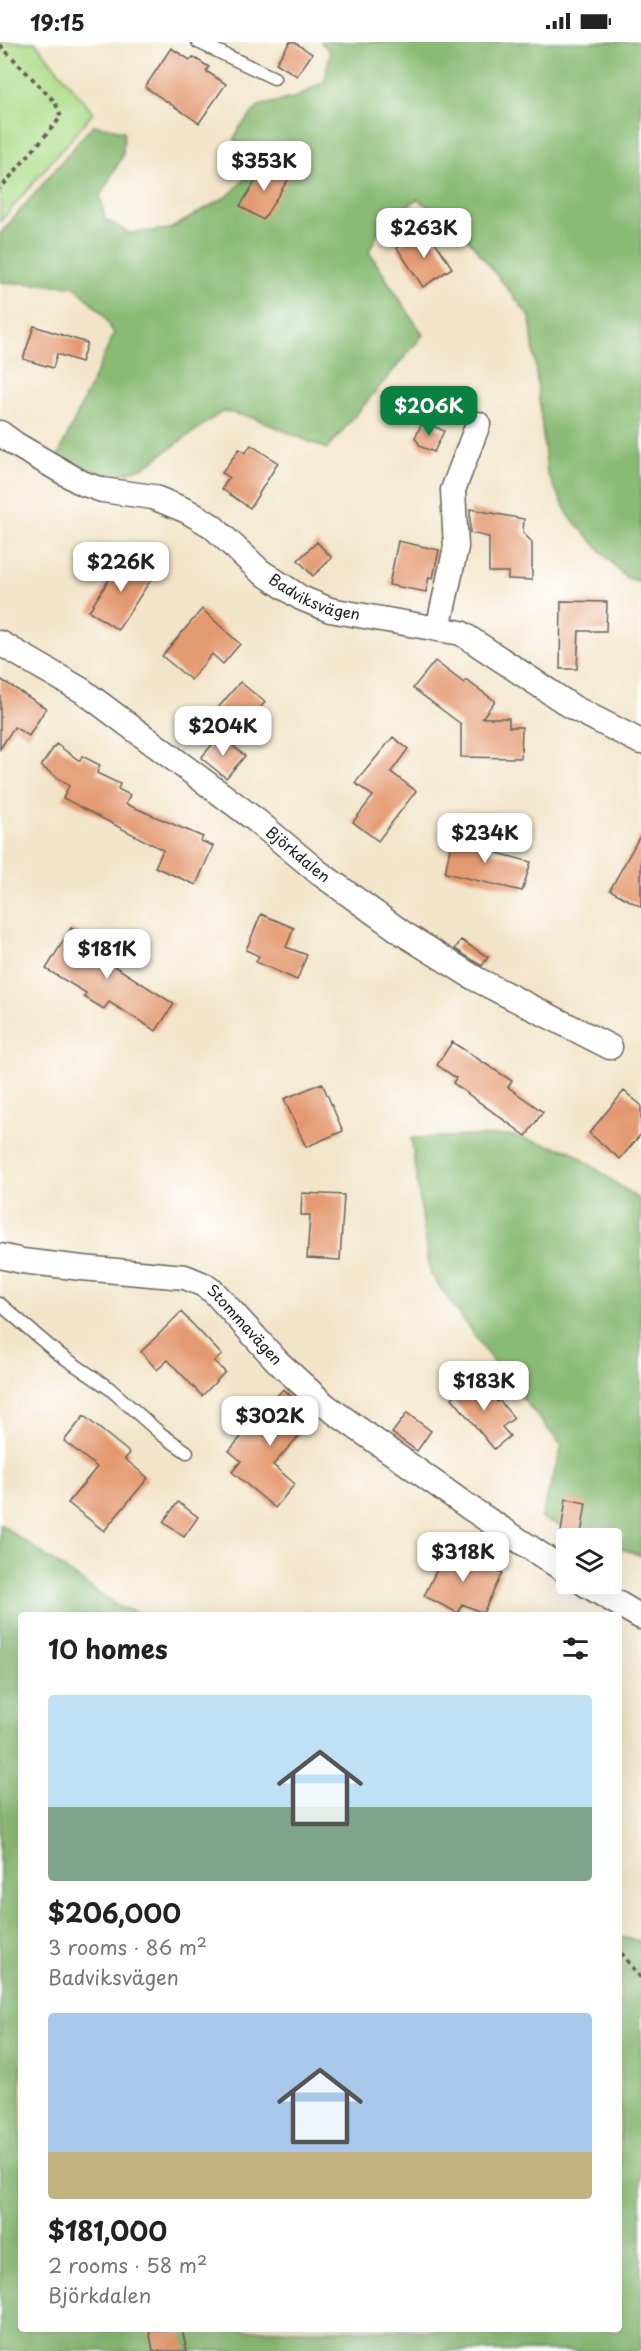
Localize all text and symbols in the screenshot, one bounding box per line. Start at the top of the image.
text: 19:15 [30,5,85,38]
pin: $353K [222,141,306,192]
text: $353K [231,145,297,175]
pin: $263K [382,208,466,259]
text: $263K [390,212,458,242]
pin: $206K [387,386,471,437]
text: $206K [394,390,464,420]
pin: $226K [79,542,163,593]
text: $226K [87,546,155,576]
street label: Badviksvägen [265,567,362,625]
pin: $204K [181,706,265,757]
text: $204K [189,710,257,740]
pin: $234K [443,813,527,864]
text: $234K [451,817,519,847]
street label: Björkdalen [261,820,335,887]
pin: $181K [65,929,149,980]
text: $181K [78,933,136,963]
street label: Stommavägen [203,1278,288,1370]
pin: $183K [442,1361,526,1412]
text: $183K [453,1365,515,1395]
pin: $302K [228,1396,312,1447]
text: $302K [235,1400,305,1430]
map controls [556,1528,622,1594]
button: layers [556,1528,622,1594]
pin: $318K [421,1532,505,1583]
text: $318K [431,1536,495,1566]
text: 10 homes [48,1629,168,1668]
icon: filters [559,1632,592,1665]
icon: home [266,1734,374,1842]
text: $206,000 [48,1893,181,1932]
text: 3 rooms · 86 m² [48,1932,207,1962]
text: Badviksvägen [48,1962,179,1992]
icon: home [266,2052,374,2160]
text: $181,000 [48,2211,167,2250]
text: 2 rooms · 58 m² [48,2250,207,2280]
text: Björkdalen [48,2280,151,2310]

